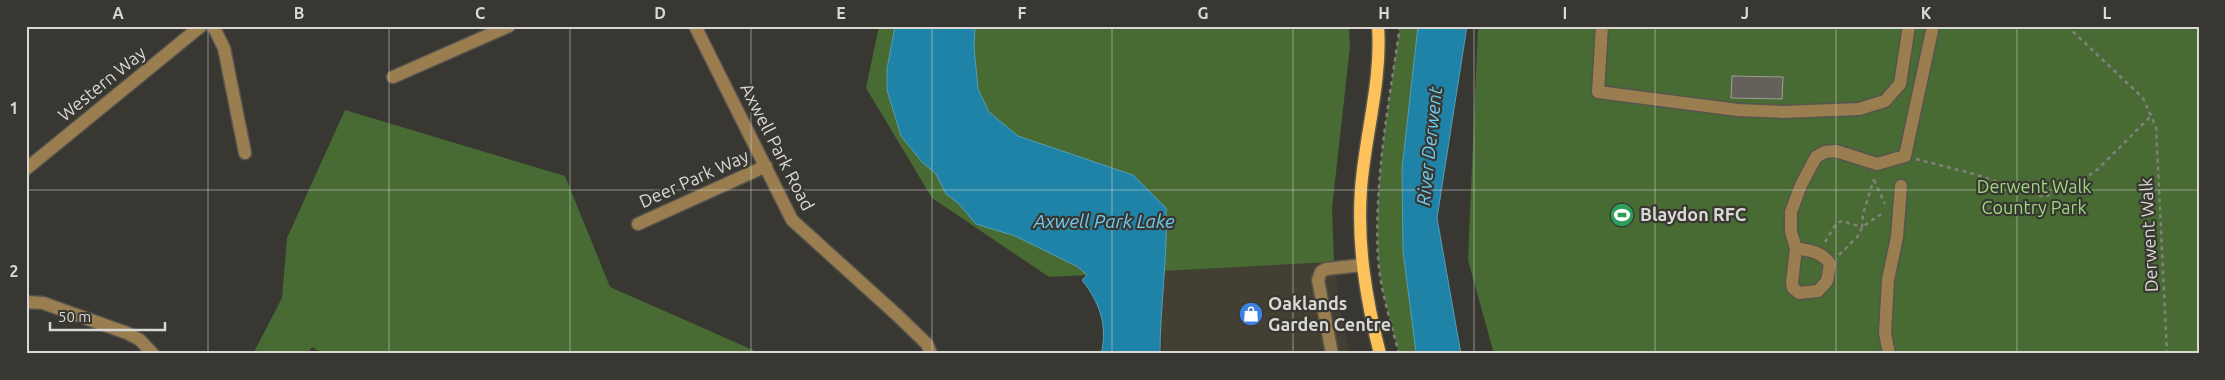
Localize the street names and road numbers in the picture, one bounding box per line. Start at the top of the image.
street label: Western Way [54,42,149,125]
street label: Axwell Park Road [737,80,819,214]
street label: Deer Park Way [636,145,752,211]
street label: Derwent Walk [2135,177,2161,293]

